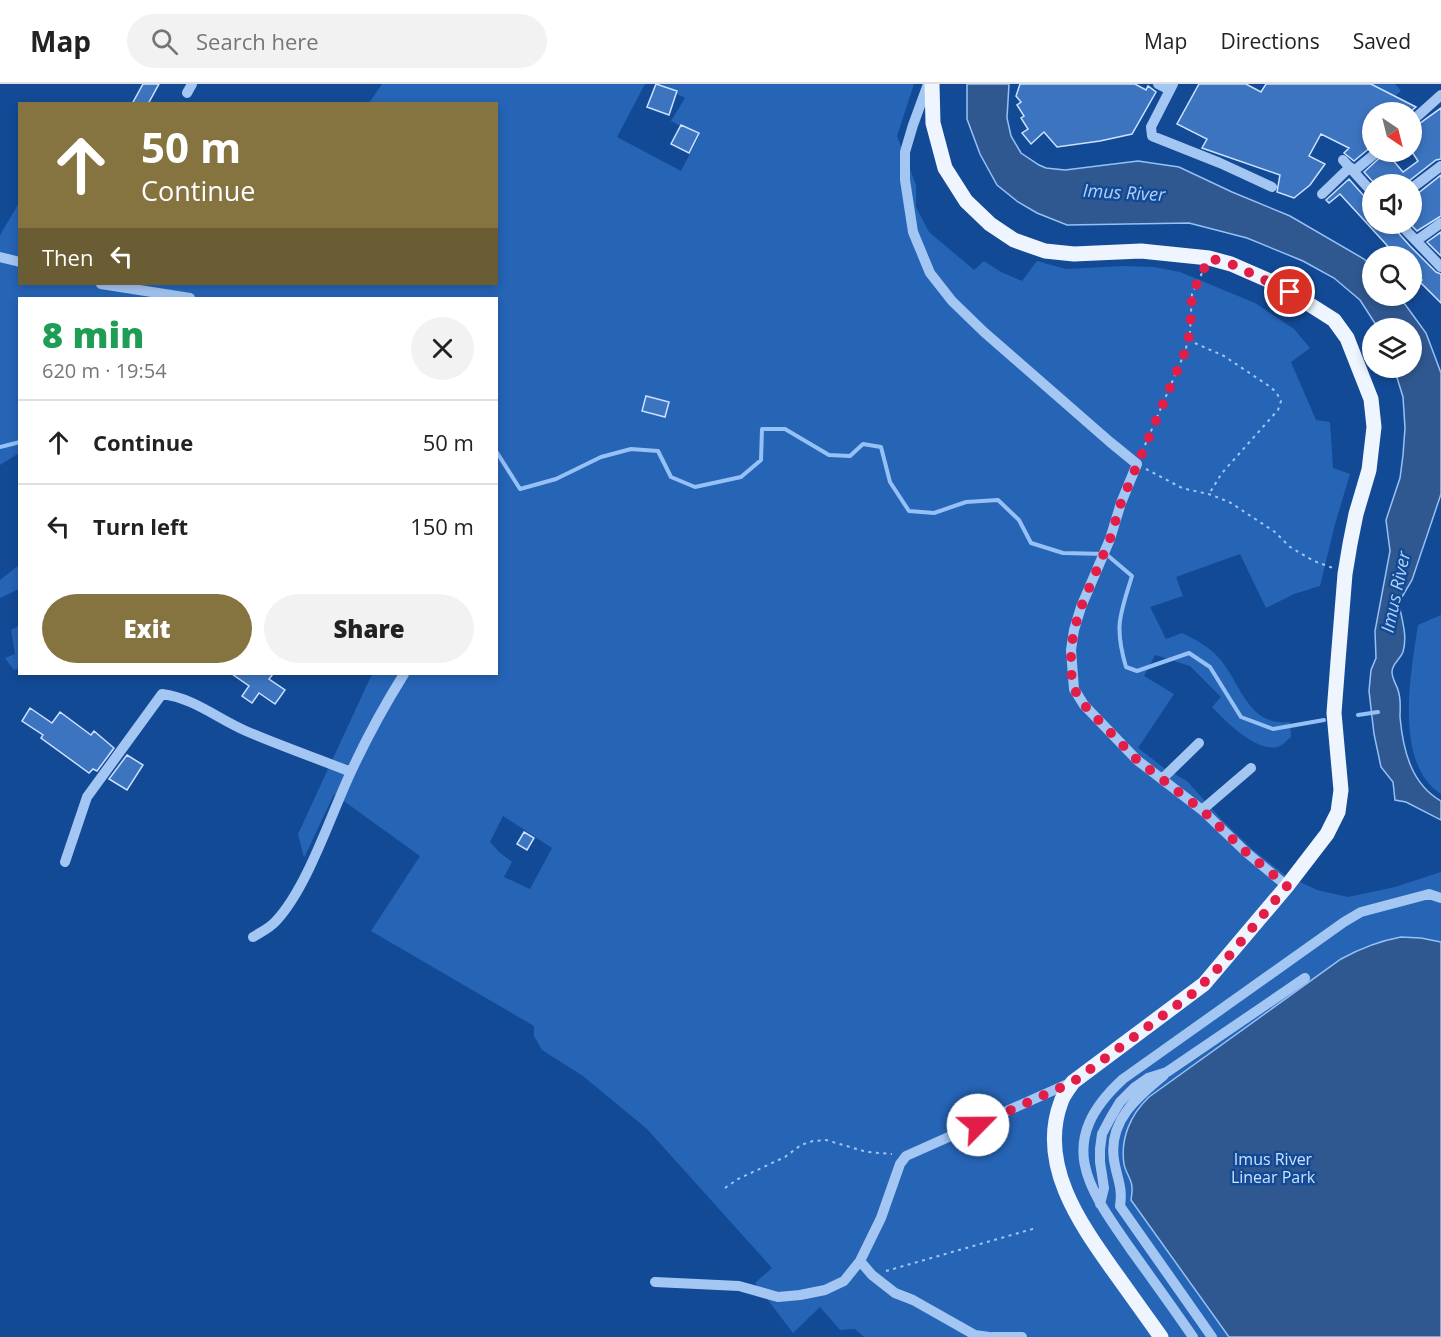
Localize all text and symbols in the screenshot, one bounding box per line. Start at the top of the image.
search box [127,14,547,68]
text: Map [30,22,91,60]
icon: search [148,25,181,58]
text: Search here [196,26,319,56]
text: Map [1144,27,1187,55]
text: Directions [1220,27,1320,55]
text: Saved [1353,27,1411,55]
north arrow [1362,102,1422,162]
map controls [1362,102,1422,378]
text: 50 m [141,118,241,175]
icon: ahead [42,126,120,204]
text: Continue [141,172,256,209]
button: sound [1362,174,1422,234]
water label: Imus River [1082,178,1167,206]
icon: left [105,240,138,273]
text: Then [42,242,93,272]
button: search [1362,246,1422,306]
pin [1264,266,1315,317]
icon: arrive [1273,275,1306,308]
text: 8 min [42,310,144,359]
button: close [411,317,474,380]
button: layers [1362,318,1422,378]
text: 620 m · 19:54 [42,357,167,384]
icon: ahead [42,426,75,459]
text: Continue [93,427,193,457]
text: 50 m [423,427,474,457]
icon: left [42,510,75,543]
text: Turn left [93,511,188,541]
text: 150 m [410,511,474,541]
water label: Imus River [1375,548,1416,635]
button: Exit [42,594,252,663]
button: Share [264,594,474,663]
position arrow [946,1093,1010,1157]
park label: Imus River Linear Park [1231,1148,1316,1188]

